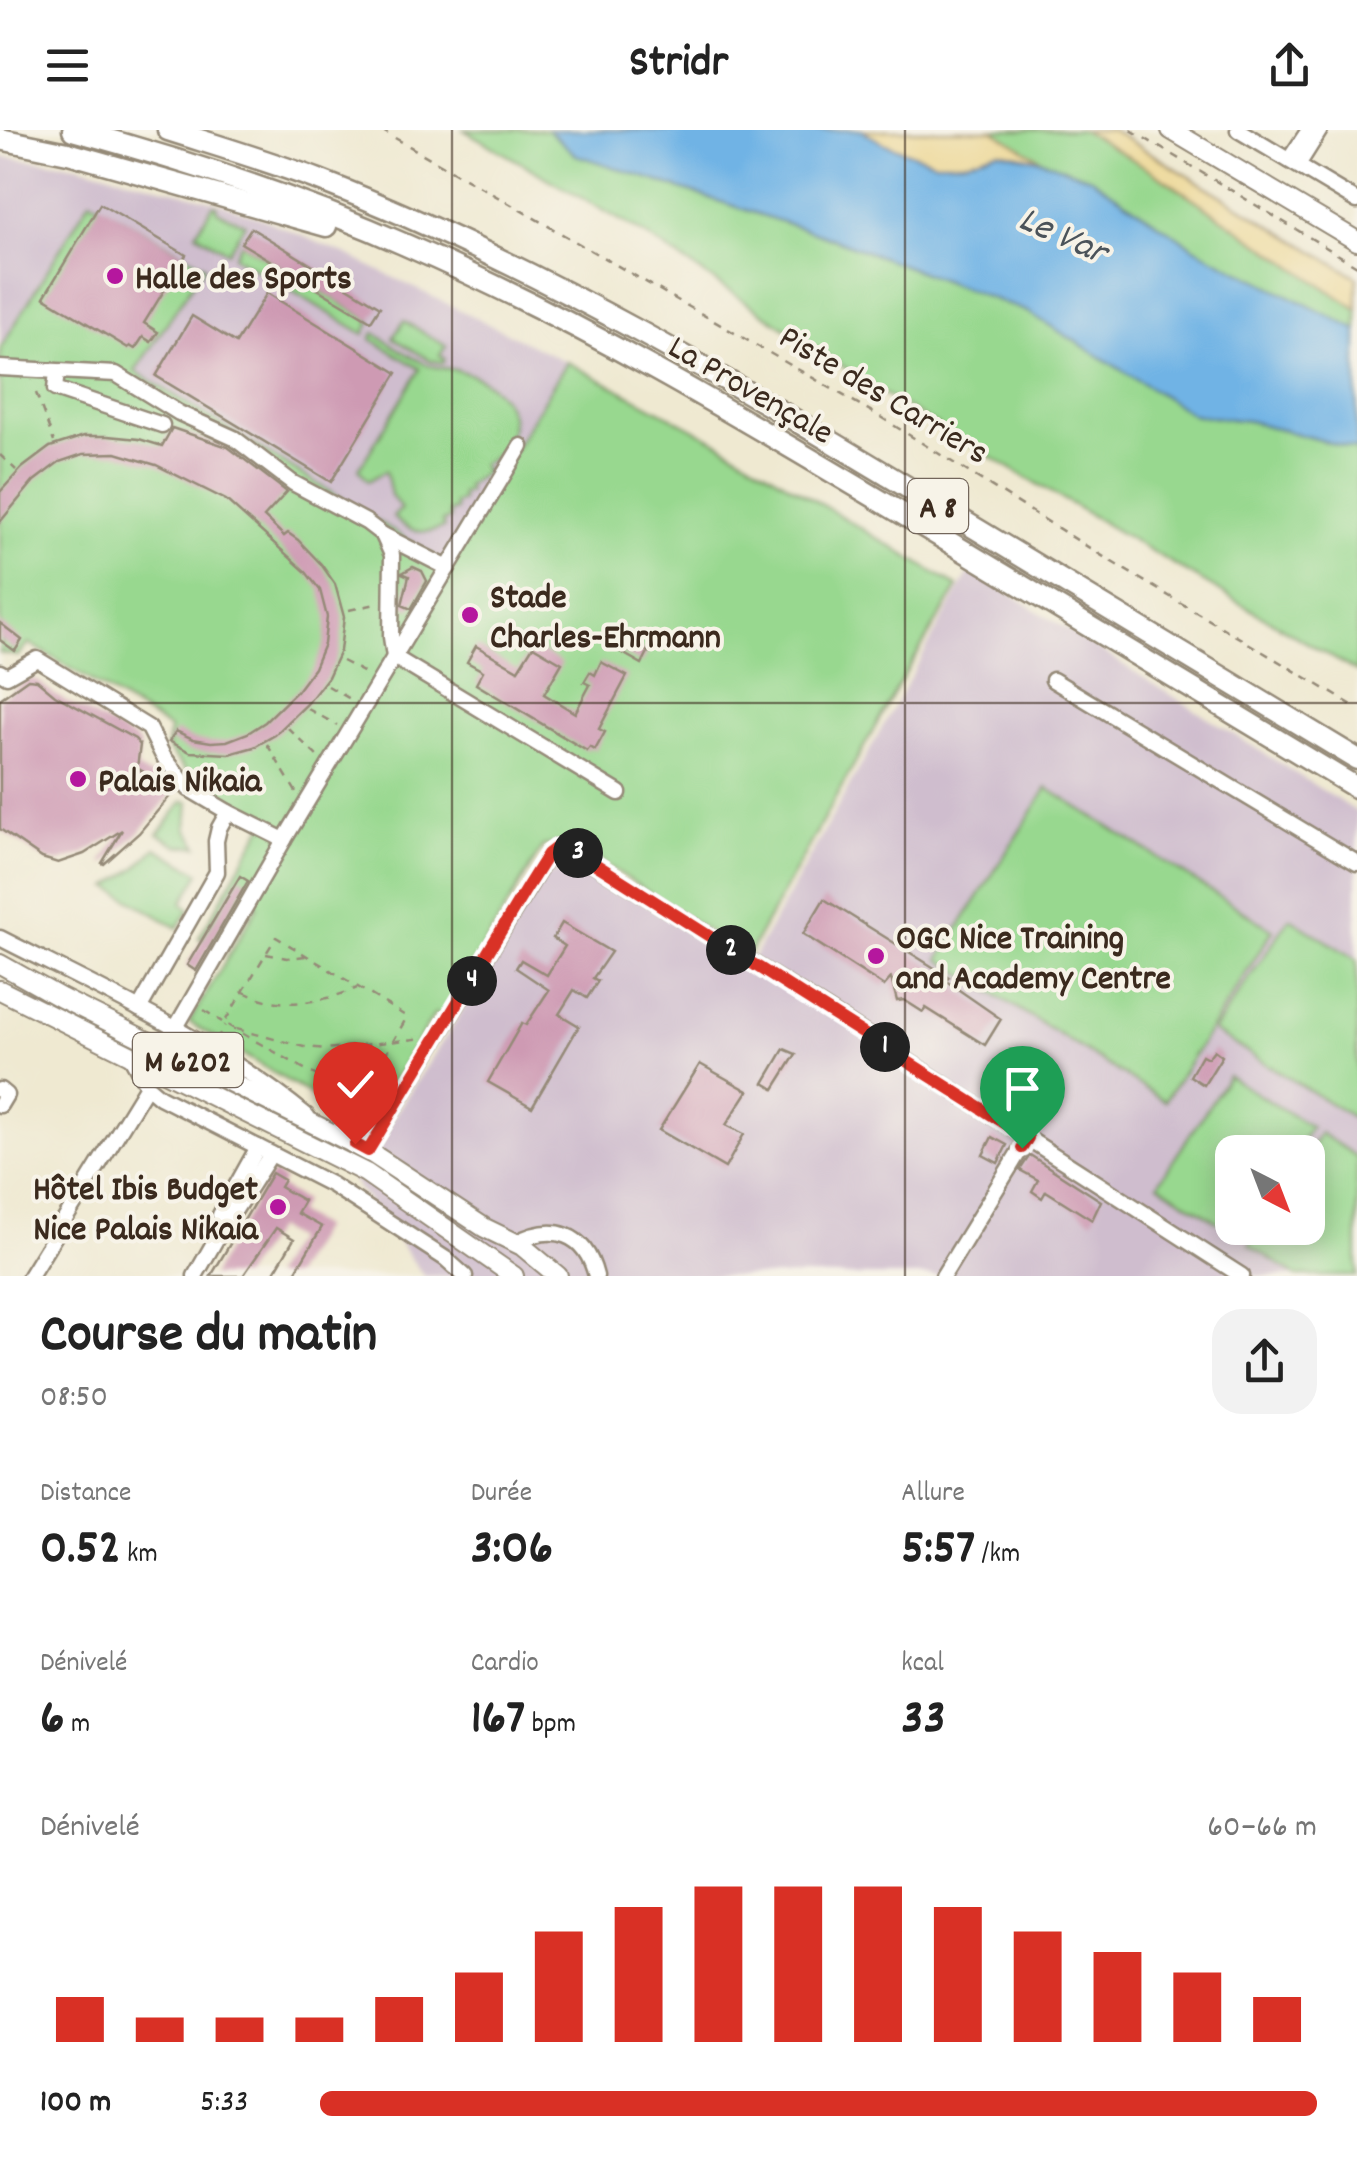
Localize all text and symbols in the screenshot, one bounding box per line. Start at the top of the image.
text: Stridr [629,33,728,97]
icon: menu [40,38,95,93]
icon: share [1262,38,1317,93]
water label: Le Var [1009,194,1118,283]
place label: Halle des Sports [135,256,352,306]
marker: Halle des Sports [104,265,126,287]
street label: Piste des Carriers [768,315,997,480]
street label: La Provençale [658,325,841,460]
road number: A 8 [908,479,968,533]
place label: Stade Charles-Ehrmann [490,575,721,665]
marker: Stade Charles-Ehrmann [459,604,481,626]
place label: Palais Nikaia [98,759,263,809]
marker: Palais Nikaia [67,768,89,790]
pin: 3 [553,828,603,878]
text: 3 [572,833,584,873]
place label: OGC Nice Training and Academy Centre [896,916,1171,1006]
pin: 2 [706,925,756,975]
text: 2 [725,930,737,970]
marker: OGC Nice Training and Academy Centre [865,945,887,967]
pin: 4 [447,956,497,1006]
text: 4 [466,961,478,1001]
pin: 1 [860,1022,910,1072]
text: 1 [882,1027,888,1067]
road number: M 6202 [133,1033,243,1087]
pin [313,1042,398,1145]
pin [980,1046,1065,1149]
icon: check [328,1057,383,1112]
icon: arrive [995,1061,1050,1116]
north arrow [1215,1135,1325,1245]
map controls [1215,1135,1325,1245]
place label: Hôtel Ibis Budget Nice Palais Nikaia [33,1167,260,1257]
marker: Hôtel Ibis Budget Nice Palais Nikaia [267,1196,289,1218]
text: Course du matin [40,1299,377,1378]
button: share [1212,1309,1317,1414]
text: 08:50 [40,1376,108,1422]
text: Distance [40,1475,131,1515]
text: Durée [471,1475,532,1515]
text: Allure [901,1475,965,1515]
text: 0.52 [40,1515,121,1587]
text: 3:06 [471,1515,553,1587]
text: 5:57 [901,1515,975,1587]
text: km [121,1536,158,1576]
text: /km [975,1536,1020,1576]
text: Dénivelé [40,1645,127,1685]
text: Cardio [471,1645,539,1685]
text: kcal [901,1645,944,1685]
text: 6 [40,1685,65,1757]
text: 167 [471,1685,525,1757]
text: 33 [901,1685,946,1757]
text: m [65,1706,90,1746]
text: bpm [525,1706,576,1746]
text: Dénivelé [40,1806,140,1852]
text: 60–66 m [1207,1806,1317,1852]
text: 100 m [40,2081,111,2127]
text: 5:33 [200,2081,249,2127]

